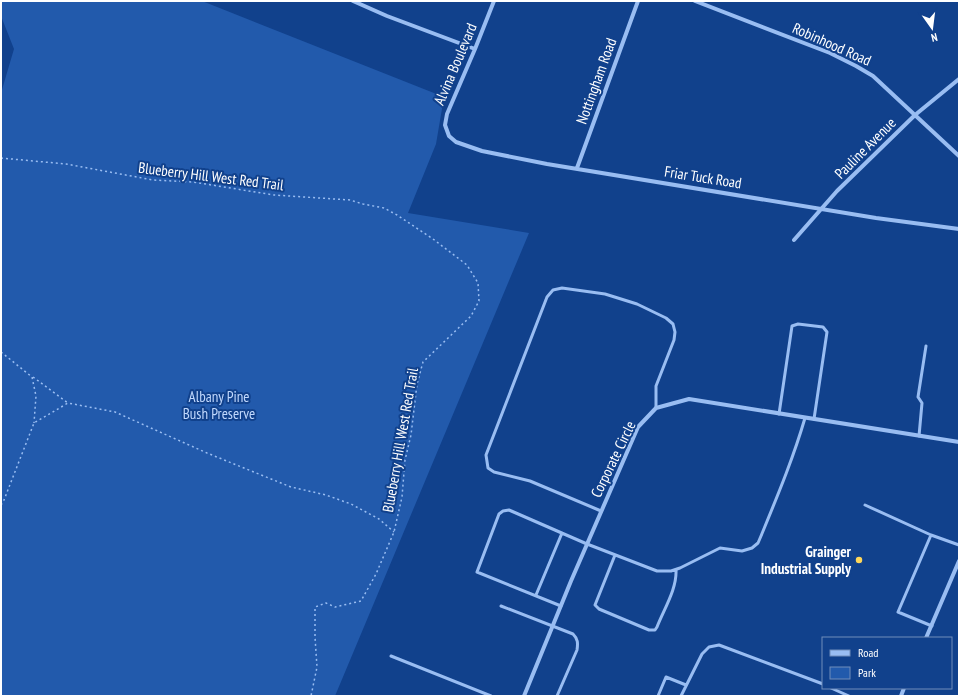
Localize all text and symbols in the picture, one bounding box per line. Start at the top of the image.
north arrow [912,8,952,48]
street label: Robinhood Road [790,18,874,70]
street label: Alvina Boulevard [429,20,481,108]
text: N [930,30,939,45]
street label: Nottingham Road [572,35,620,127]
street label: Pauline Avenue [830,113,900,183]
street label: Blueberry Hill West Red Trail [137,158,285,194]
street label: Friar Tuck Road [663,162,743,192]
street label: Blueberry Hill West Red Trail [378,366,422,514]
park label: Albany Pine Bush Preserve [183,387,255,423]
street label: Corporate Circle [586,418,640,500]
place label: Grainger Industrial Supply [761,542,852,578]
marker: Grainger Industrial Supply [854,555,864,565]
legend [822,637,952,689]
text: Road [858,645,878,660]
text: Park [858,665,876,680]

